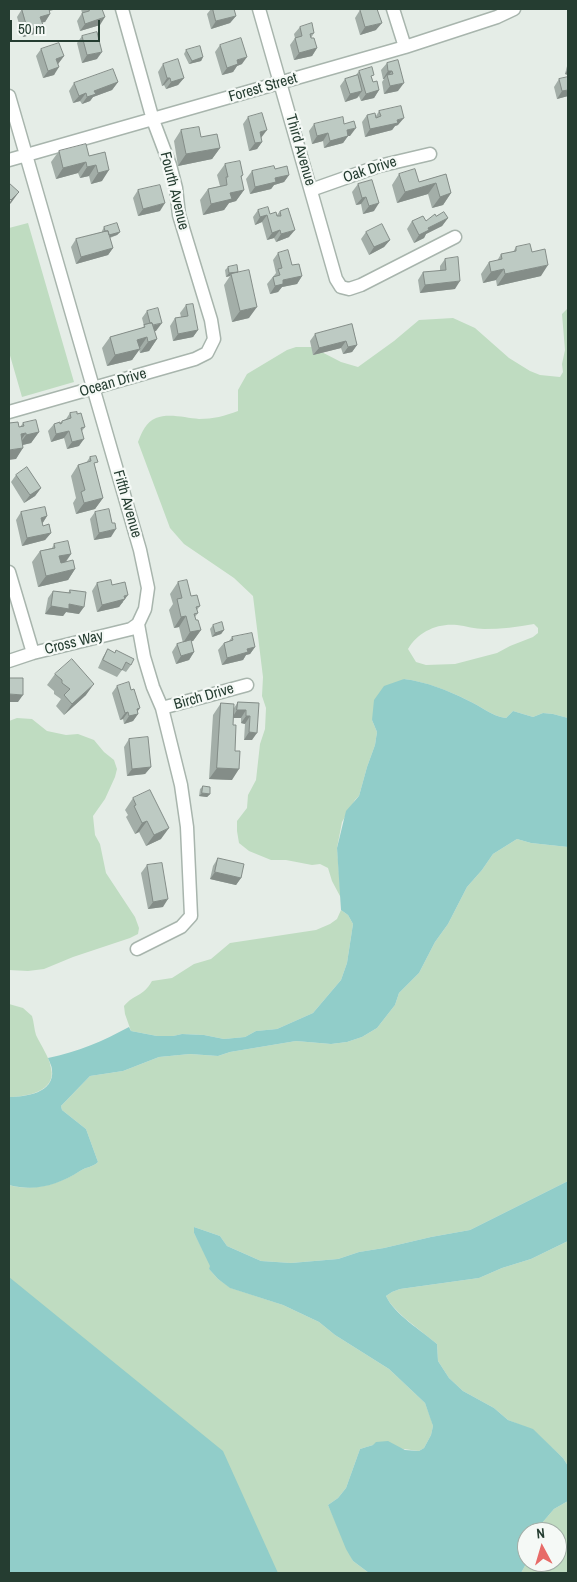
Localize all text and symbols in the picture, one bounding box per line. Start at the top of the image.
scale bar [12,10,102,42]
text: 50 m [18,18,45,39]
street label: Forest Street [227,70,299,106]
street label: Third Avenue [281,112,319,188]
street label: Fourth Avenue [156,150,192,232]
street label: Oak Drive [341,153,399,187]
street label: Ocean Drive [77,365,149,401]
street label: Fifth Avenue [109,468,145,540]
street label: Cross Way [43,627,105,659]
street label: Birch Drive [172,680,236,714]
north arrow [517,1522,567,1572]
text: N [535,1524,546,1542]

